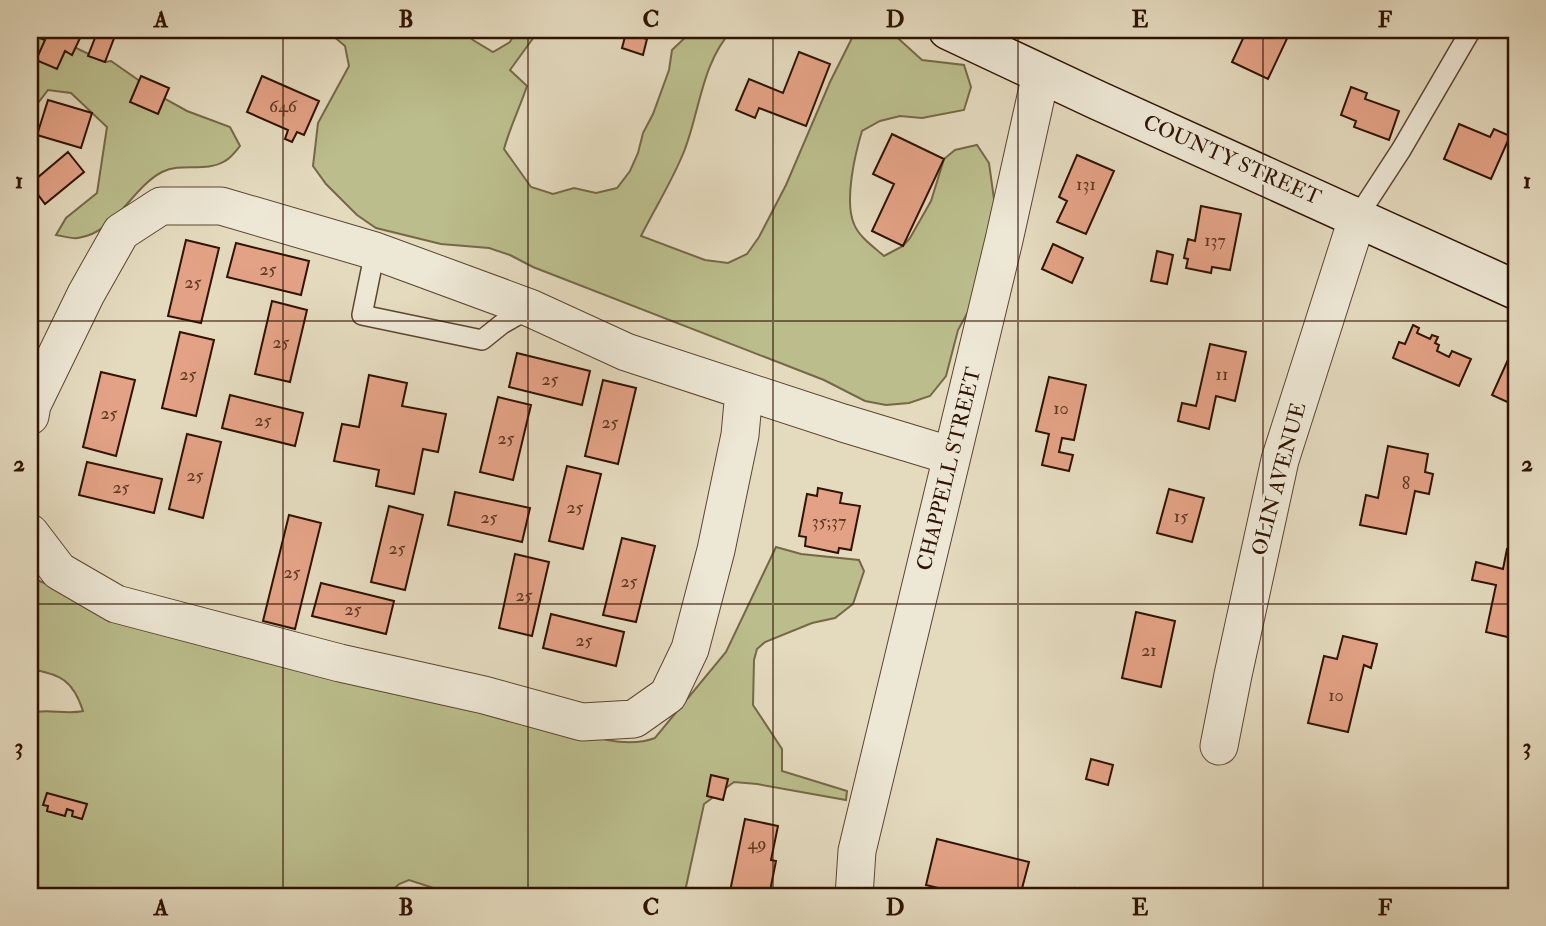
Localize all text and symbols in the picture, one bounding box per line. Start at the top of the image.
text: A [153,5,169,34]
text: B [398,5,414,34]
text: C [643,5,659,34]
text: D [886,5,904,34]
text: E [1132,5,1149,34]
text: F [1378,5,1393,34]
house number: 646 [269,95,298,118]
street label: COUNTY STREET [1139,109,1325,211]
text: 1 [15,166,23,195]
text: 1 [1523,166,1531,195]
house number: 131 [1076,173,1096,196]
house number: 137 [1204,229,1226,252]
house number: 25 [260,258,277,281]
house number: 25 [185,271,202,294]
house number: 25 [273,331,290,354]
house number: 25 [180,363,197,386]
house number: 11 [1216,363,1228,386]
street label: CHAPPELL STREET [911,364,987,573]
house number: 25 [542,368,559,391]
house number: 10 [1053,397,1069,420]
street label: OLIN AVENUE [1246,400,1312,558]
house number: 25 [101,402,118,425]
house number: 25 [255,409,272,432]
house number: 25 [602,411,619,434]
house number: 25 [498,427,515,450]
text: 2 [13,449,25,478]
text: 2 [1521,449,1533,478]
house number: 25 [187,464,204,487]
house number: 8 [1402,472,1410,495]
house number: 25 [113,476,130,499]
house number: 25 [567,496,584,519]
house number: 15 [1174,505,1188,528]
house number: 25 [481,506,498,529]
house number: 35;37 [812,510,846,533]
house number: 25 [389,537,406,560]
house number: 25 [284,561,301,584]
house number: 25 [621,570,638,593]
house number: 25 [516,584,533,607]
house number: 25 [345,598,362,621]
house number: 25 [576,629,593,652]
house number: 21 [1141,639,1157,662]
house number: 10 [1328,684,1344,707]
text: 3 [15,732,23,761]
text: 3 [1523,732,1531,761]
house number: 49 [748,832,766,855]
text: A [153,893,169,922]
text: B [398,893,414,922]
text: C [643,893,659,922]
text: D [886,893,904,922]
text: E [1132,893,1149,922]
text: F [1378,893,1393,922]

